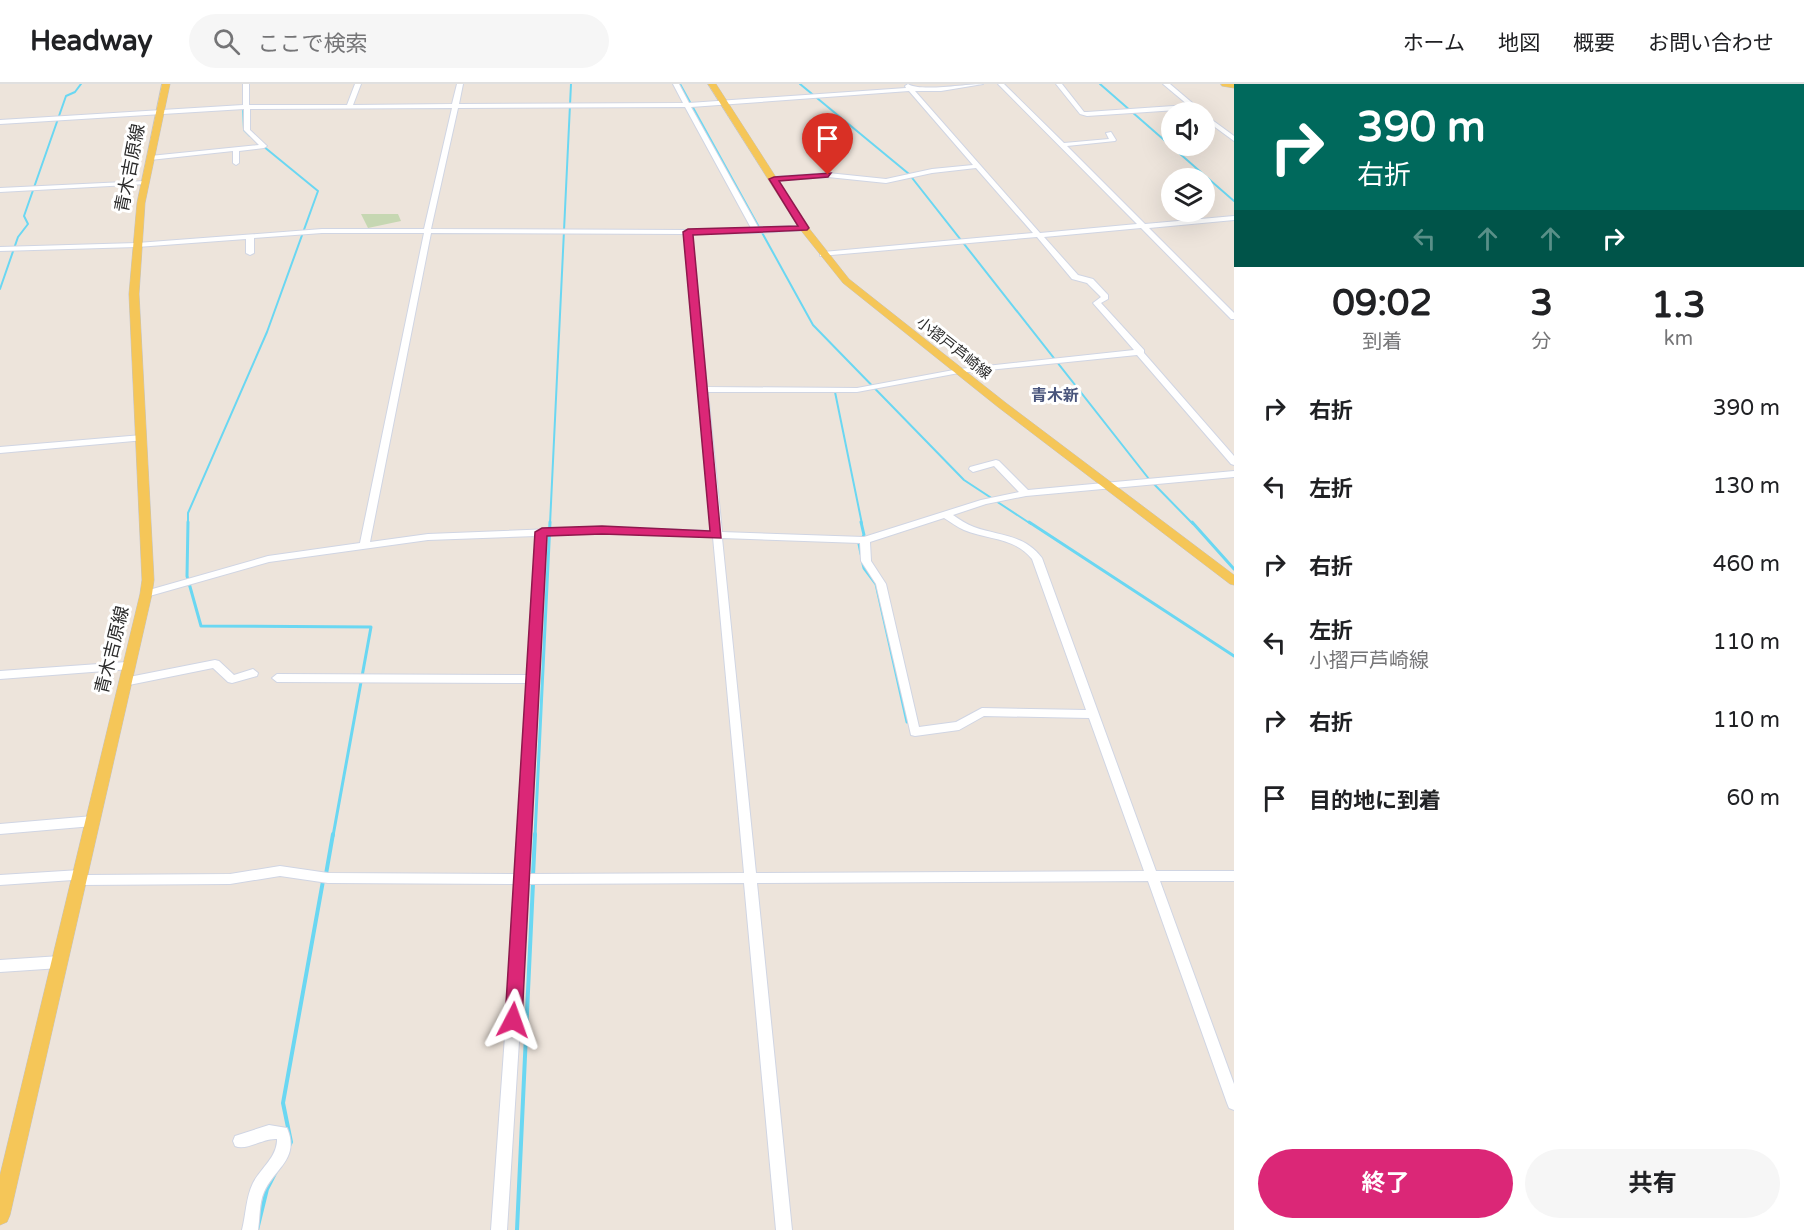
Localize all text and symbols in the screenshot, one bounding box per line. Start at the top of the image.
search box [189,14,609,68]
text: Headway [30,24,153,58]
icon: search [210,25,243,58]
text: ここで検索 [258,31,368,57]
text: ホーム [1403,31,1465,56]
text: 地図 [1498,31,1540,56]
text: 概要 [1573,31,1615,56]
text: お問い合わせ [1648,31,1774,56]
map controls [1161,102,1215,222]
button: sound [1161,102,1215,156]
text: 390 m [1357,102,1486,153]
icon: right [1258,108,1336,186]
pin [802,113,853,175]
street label: 青木吉原線 [111,122,149,214]
icon: arrive [811,122,844,155]
text: 右折 [1357,159,1411,192]
button: layers [1161,168,1215,222]
icon: left [1408,222,1441,255]
icon: ahead [1471,222,1504,255]
icon: ahead [1534,222,1567,255]
icon: right [1597,222,1630,255]
text: 09:02 [1332,282,1432,325]
text: 3 [1530,282,1553,325]
text: 1.3 [1651,284,1706,327]
street label: 小摺戸芦崎線 [913,313,995,383]
text: km [1664,327,1693,351]
text: 到着 [1362,330,1402,354]
text: 分 [1532,330,1552,354]
district label: 青木新 [1031,386,1079,406]
icon: right [1258,392,1291,425]
text: 390 m [1713,395,1780,421]
text: 右折 [1309,398,1353,424]
icon: left [1258,470,1291,503]
text: 130 m [1713,473,1780,499]
text: 左折 [1309,476,1353,502]
icon: right [1258,548,1291,581]
text: 460 m [1713,551,1780,577]
text: 右折 [1309,554,1353,580]
street label: 青木吉原線 [90,604,134,696]
text: 左折 [1309,618,1353,644]
icon: left [1258,626,1291,659]
text: 110 m [1713,629,1780,655]
text: 小摺戸芦崎線 [1309,649,1429,673]
icon: right [1258,704,1291,737]
text: 110 m [1713,707,1780,733]
text: 右折 [1309,710,1353,736]
icon: arrive [1258,782,1291,815]
text: 60 m [1726,785,1780,811]
text: 目的地に到着 [1309,788,1441,814]
position arrow [481,988,545,1052]
button: 終了 [1258,1149,1513,1218]
button: 共有 [1525,1149,1780,1218]

